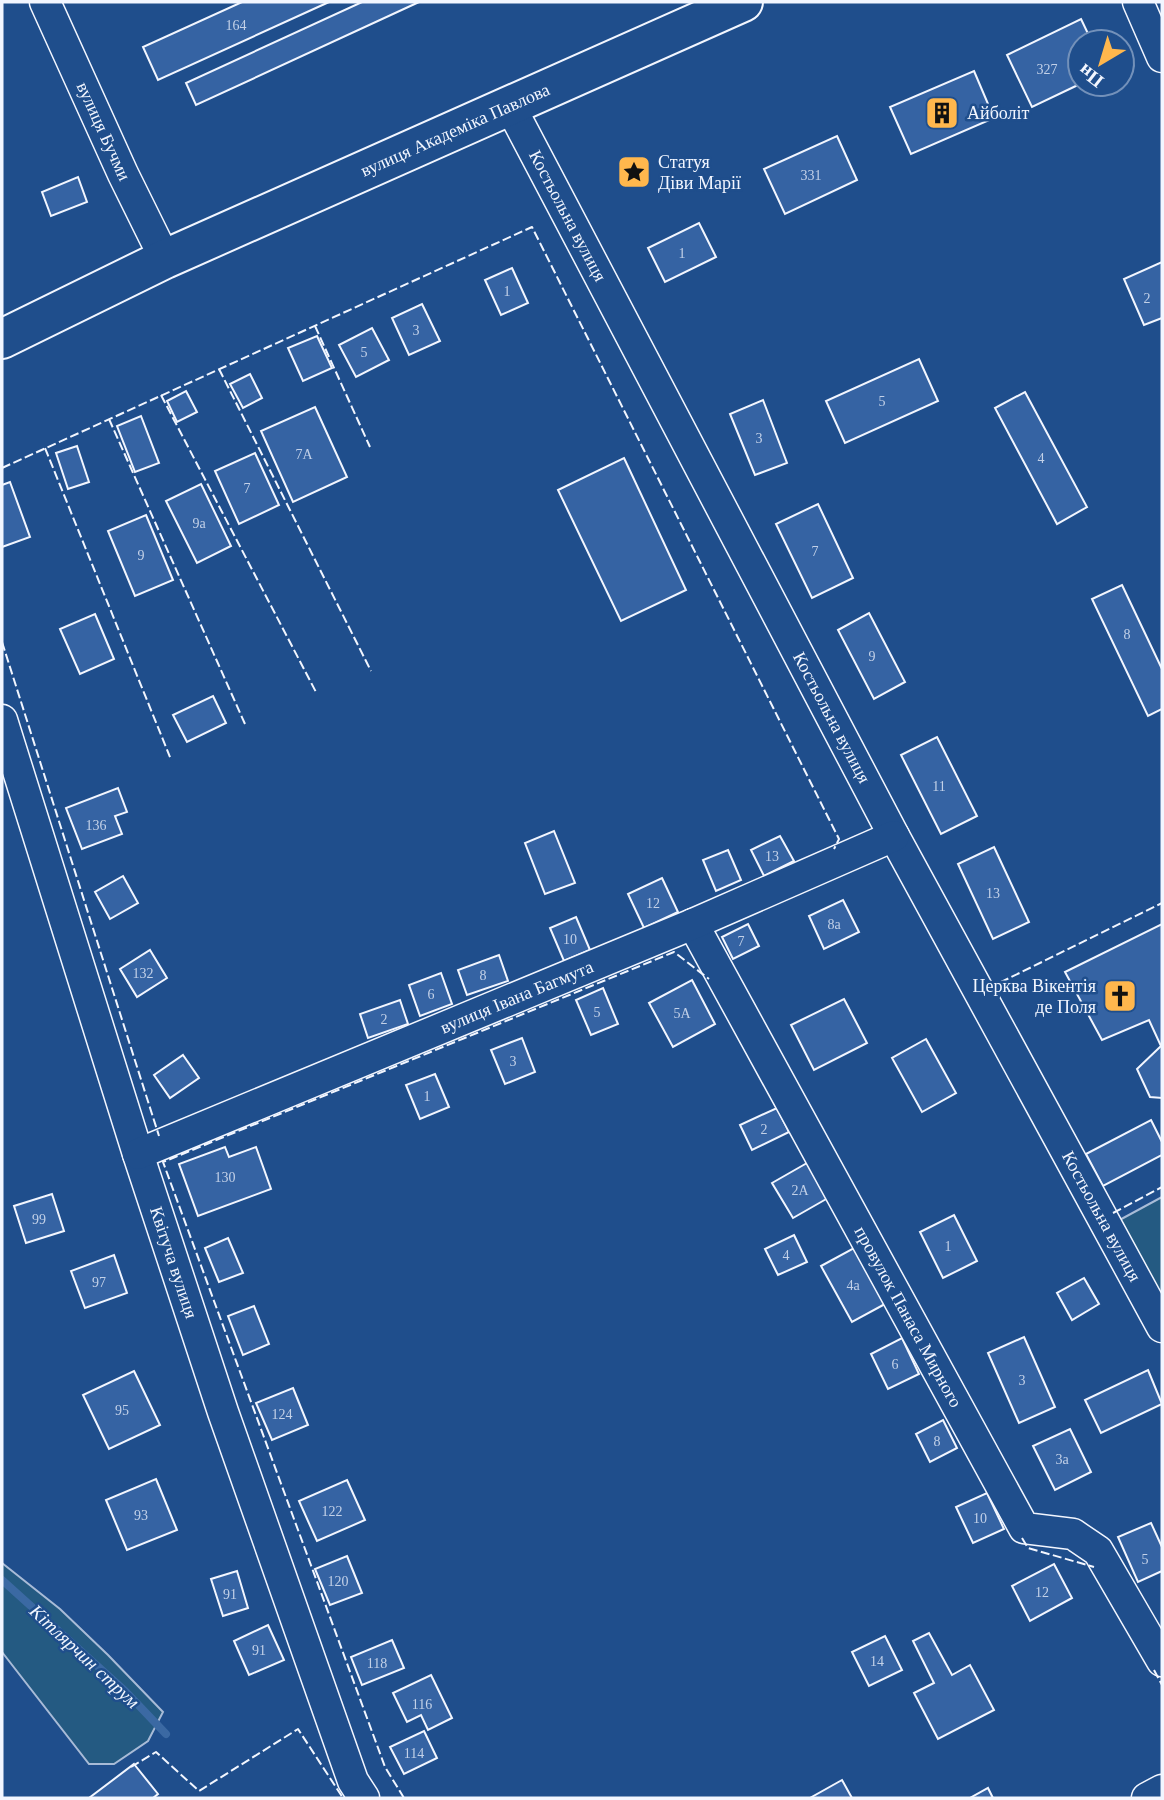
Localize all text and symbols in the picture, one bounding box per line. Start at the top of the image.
house number: 164 [226,18,247,33]
north arrow [1066,28,1136,98]
text: Пн [1074,60,1107,92]
house number: 327 [1037,62,1058,77]
street label: вулиця Бучми [73,79,135,184]
street label: вулиця Академіка Павлова [357,79,553,181]
building icon: Айболіт [923,94,961,132]
place label: Айболіт [967,103,1030,123]
street label: Костьольна вулиця [525,147,610,285]
place label: Статуя Діви Марії [658,152,741,193]
place icon: Статуя Діви Марії [615,153,653,191]
house number: 331 [801,168,822,183]
house number: 1 [679,246,686,261]
house number: 1 [504,284,511,299]
house number: 2 [1144,291,1151,306]
house number: 3 [413,323,420,338]
house number: 5 [361,345,368,360]
house number: 5 [879,394,886,409]
house number: 3 [756,431,763,446]
house number: 7А [295,447,313,462]
house number: 4 [1038,451,1045,466]
house number: 7 [244,481,251,496]
house number: 9а [192,516,206,531]
house number: 7 [812,544,819,559]
house number: 9 [138,548,145,563]
house number: 8 [1124,627,1131,642]
street label: Костьольна вулиця [789,649,874,787]
house number: 9 [869,649,876,664]
house number: 11 [932,779,946,794]
house number: 136 [86,818,107,833]
house number: 13 [765,849,779,864]
house number: 13 [986,886,1000,901]
house number: 12 [646,896,660,911]
house number: 8а [827,917,841,932]
house number: 10 [563,932,577,947]
house number: 7 [738,934,745,949]
street label: вулиця Івана Багмута [437,956,596,1038]
house number: 132 [133,966,154,981]
house number: 8 [480,968,487,983]
place label: Церква Вікентія де Поля [972,976,1096,1017]
church icon: Церква Вікентія де Поля [1101,977,1139,1015]
house number: 6 [428,987,435,1002]
house number: 5 [594,1005,601,1020]
house number: 5А [673,1006,691,1021]
house number: 2 [381,1012,388,1027]
house number: 3 [510,1054,517,1069]
house number: 1 [424,1089,431,1104]
house number: 2 [761,1122,768,1137]
street label: Костьольна вулиця [1058,1148,1145,1285]
house number: 130 [215,1170,236,1185]
house number: 2А [791,1183,809,1198]
street label: Квітуча вулиця [146,1204,201,1321]
house number: 99 [32,1212,46,1227]
street label: провулок Панаса Мирного [851,1223,966,1411]
house number: 1 [945,1239,952,1254]
house number: 4 [783,1248,790,1263]
house number: 97 [92,1275,106,1290]
house number: 4а [846,1278,860,1293]
house number: 6 [892,1357,899,1372]
house number: 3 [1019,1373,1026,1388]
house number: 95 [115,1403,129,1418]
house number: 124 [272,1407,293,1422]
house number: 8 [934,1434,941,1449]
house number: 3а [1055,1452,1069,1467]
house number: 122 [322,1504,343,1519]
house number: 93 [134,1508,148,1523]
house number: 10 [973,1511,987,1526]
house number: 5 [1142,1552,1149,1567]
house number: 120 [328,1574,349,1589]
house number: 12 [1035,1585,1049,1600]
house number: 91 [223,1587,237,1602]
water label: Кітлярчин струм [25,1600,144,1713]
house number: 91 [252,1643,266,1658]
house number: 14 [870,1654,884,1669]
house number: 118 [367,1656,387,1671]
house number: 116 [412,1697,432,1712]
house number: 114 [404,1746,424,1761]

